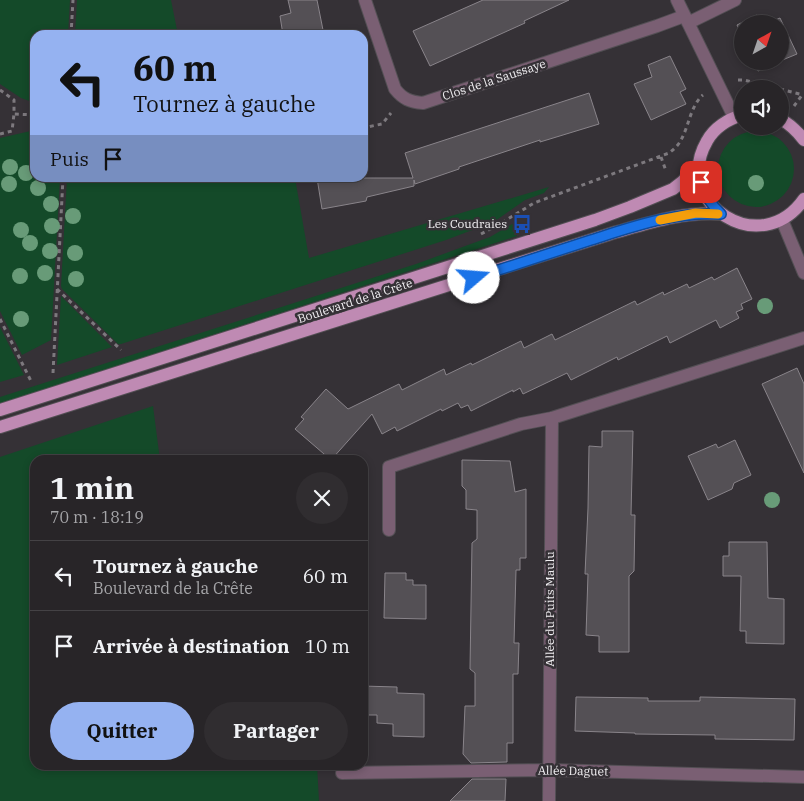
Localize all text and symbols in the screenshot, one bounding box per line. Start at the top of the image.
north arrow [734,15,789,70]
map controls [734,15,789,135]
text: 60 m [133,45,217,91]
icon: left [50,50,115,115]
street label: Clos de la Saussaye [440,56,548,103]
button: sound [734,80,789,135]
text: Tournez à gauche [133,89,316,118]
icon: arrive [99,145,127,173]
text: Puis [50,147,89,171]
pin [680,161,722,203]
icon: arrive [687,168,715,196]
bus stop icon: Les Coudraies [511,213,533,235]
place label: Les Coudraies [428,216,507,231]
position arrow [447,251,499,303]
street label: Boulevard de la Crête [295,275,414,326]
text: 1 min [50,468,134,507]
button: close [296,472,348,524]
text: 70 m · 18:19 [50,507,144,527]
street label: Allée du Puits Maulu [542,551,557,667]
text: Tournez à gauche [93,554,258,578]
icon: left [50,562,78,590]
text: 60 m [303,564,348,588]
text: Boulevard de la Crête [93,578,253,598]
icon: arrive [50,632,78,660]
text: Arrivée à destination [93,634,290,658]
text: 10 m [305,634,350,658]
button: Quitter [50,702,194,760]
button: Partager [204,702,348,760]
street label: Allée Daguet [538,762,608,779]

